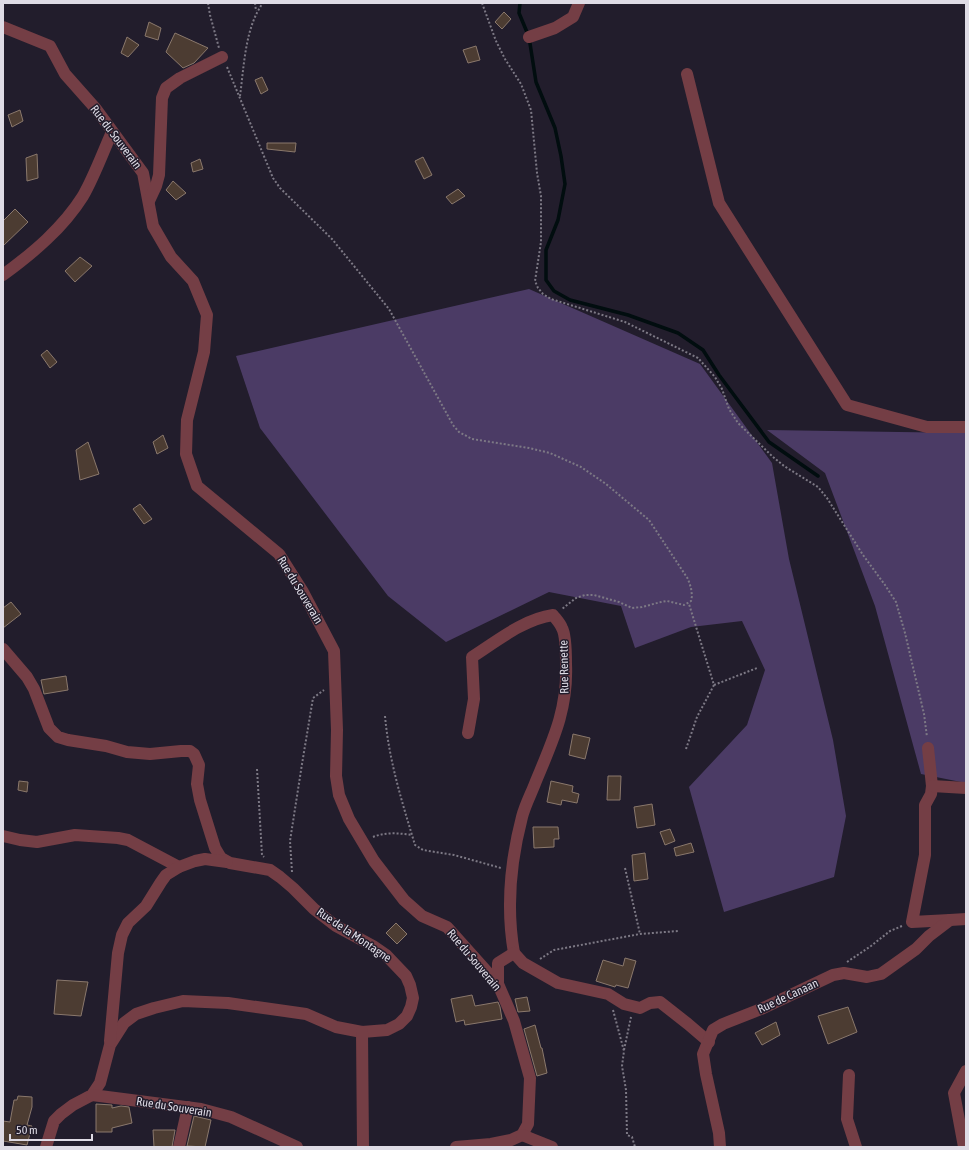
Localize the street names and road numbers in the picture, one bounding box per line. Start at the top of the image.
street label: Rue du Souverain [87,102,145,172]
street label: Rue du Souverain [274,554,326,626]
street label: Rue Renette [557,640,571,694]
street label: Rue de la Montagne [314,905,394,965]
street label: Rue du Souverain [444,926,504,994]
street label: Rue de Canaan [755,976,821,1016]
street label: Rue du Souverain [135,1094,213,1120]

